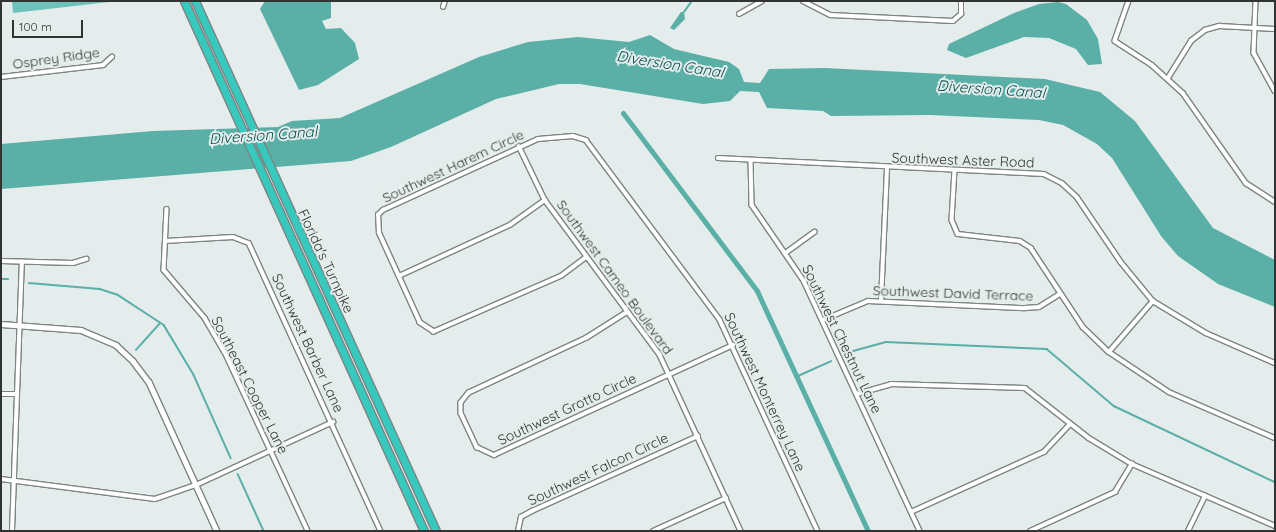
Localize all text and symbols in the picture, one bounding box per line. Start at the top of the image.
scale bar [14,12,85,38]
text: 100 m [19,19,52,34]
street label: Osprey Ridge [11,44,101,72]
water label: Diversion Canal [615,47,725,81]
water label: Diversion Canal [936,76,1046,102]
water label: Diversion Canal [208,122,318,148]
street label: Southwest Harem Circle [380,126,526,206]
street label: Southwest Aster Road [891,149,1035,171]
street label: Southwest Cameo Boulevard [553,196,677,358]
street label: Florida's Turnpike [295,206,357,316]
street label: Southwest Chestnut Lane [799,262,885,416]
street label: Southwest Barber Lane [268,271,348,415]
street label: Southwest David Terrace [872,282,1034,304]
street label: Southwest Monterrey Lane [721,310,809,474]
street label: Southeast Cooper Lane [208,313,292,457]
street label: Southwest Grotto Circle [495,369,639,449]
street label: Southwest Falcon Circle [525,429,671,509]

